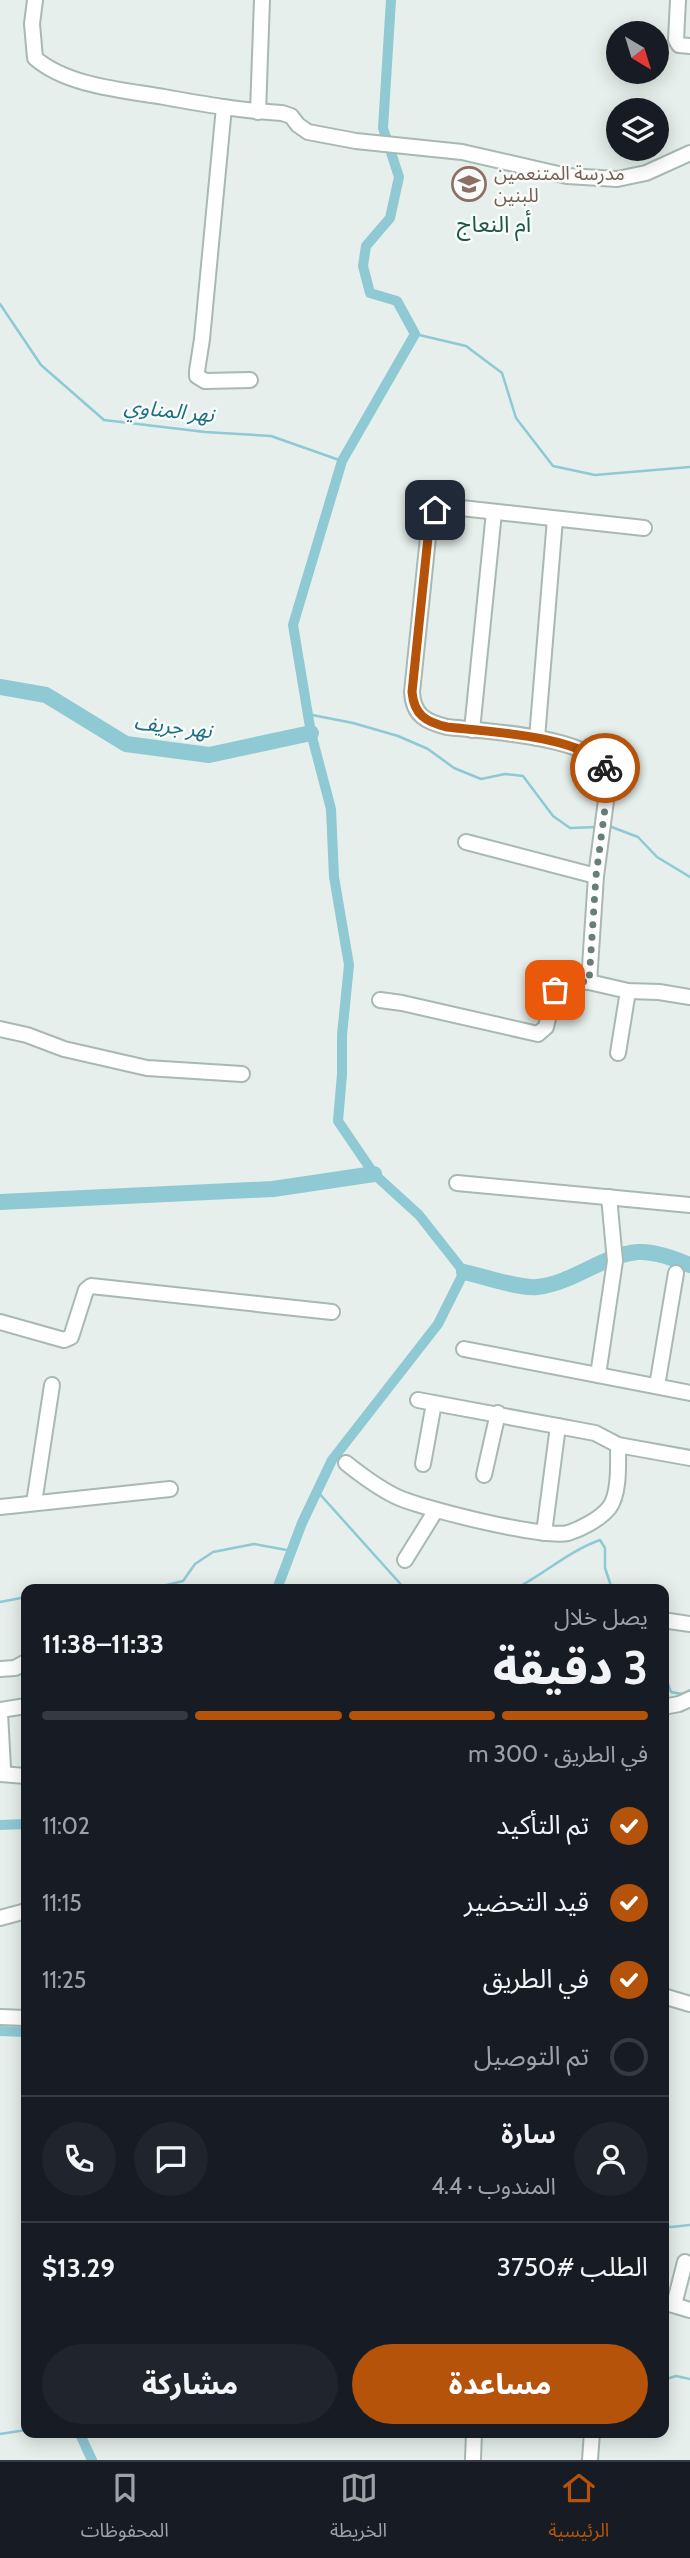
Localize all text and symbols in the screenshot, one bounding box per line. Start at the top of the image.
north arrow [606,21,668,84]
map controls [606,21,669,161]
button: layers [606,98,669,161]
place label: مدرسة المتنعمين للبنين [494,162,625,207]
school or university icon: مدرسة المتنعمين للبنين [450,165,488,203]
district label: أم النعاج [457,210,531,242]
water label: نهر المناوي [122,393,217,431]
pin [405,480,465,540]
icon: home [416,491,454,529]
water label: نهر جريف [133,709,215,743]
courier [570,733,640,803]
icon: bike [586,749,624,787]
pin [525,960,585,1020]
icon: bag [536,971,574,1009]
text: يصل خلال [554,1603,648,1631]
text: 11:33–11:38 [42,1628,164,1660]
text: 3 دقيقة [493,1640,648,1696]
text: في الطريق · 300 m [468,1740,648,1768]
icon: check [610,1807,648,1845]
text: تم التأكيد [496,1809,589,1841]
text: 11:02 [42,1812,90,1840]
icon: check [610,1884,648,1922]
text: قيد التحضير [464,1886,589,1918]
text: 11:15 [42,1889,82,1917]
icon: check [610,1961,648,1999]
text: في الطريق [483,1963,589,1995]
text: 11:25 [42,1966,86,1994]
text: تم التوصيل [474,2040,589,2072]
text: سارة [501,2118,556,2150]
button: phone [42,2122,116,2196]
button: chat [134,2122,208,2196]
button: person [574,2122,648,2196]
text: المندوب · 4.4 [431,2172,556,2200]
text: الطلب #3750 [497,2251,648,2283]
text: $13.29 [42,2252,115,2284]
button: مشاركة [42,2344,338,2424]
button: مساعدة [352,2344,648,2424]
tab: المحفوظات [81,2469,169,2551]
tab: الخريطة [330,2469,387,2551]
tab: الرئيسية [548,2469,609,2551]

